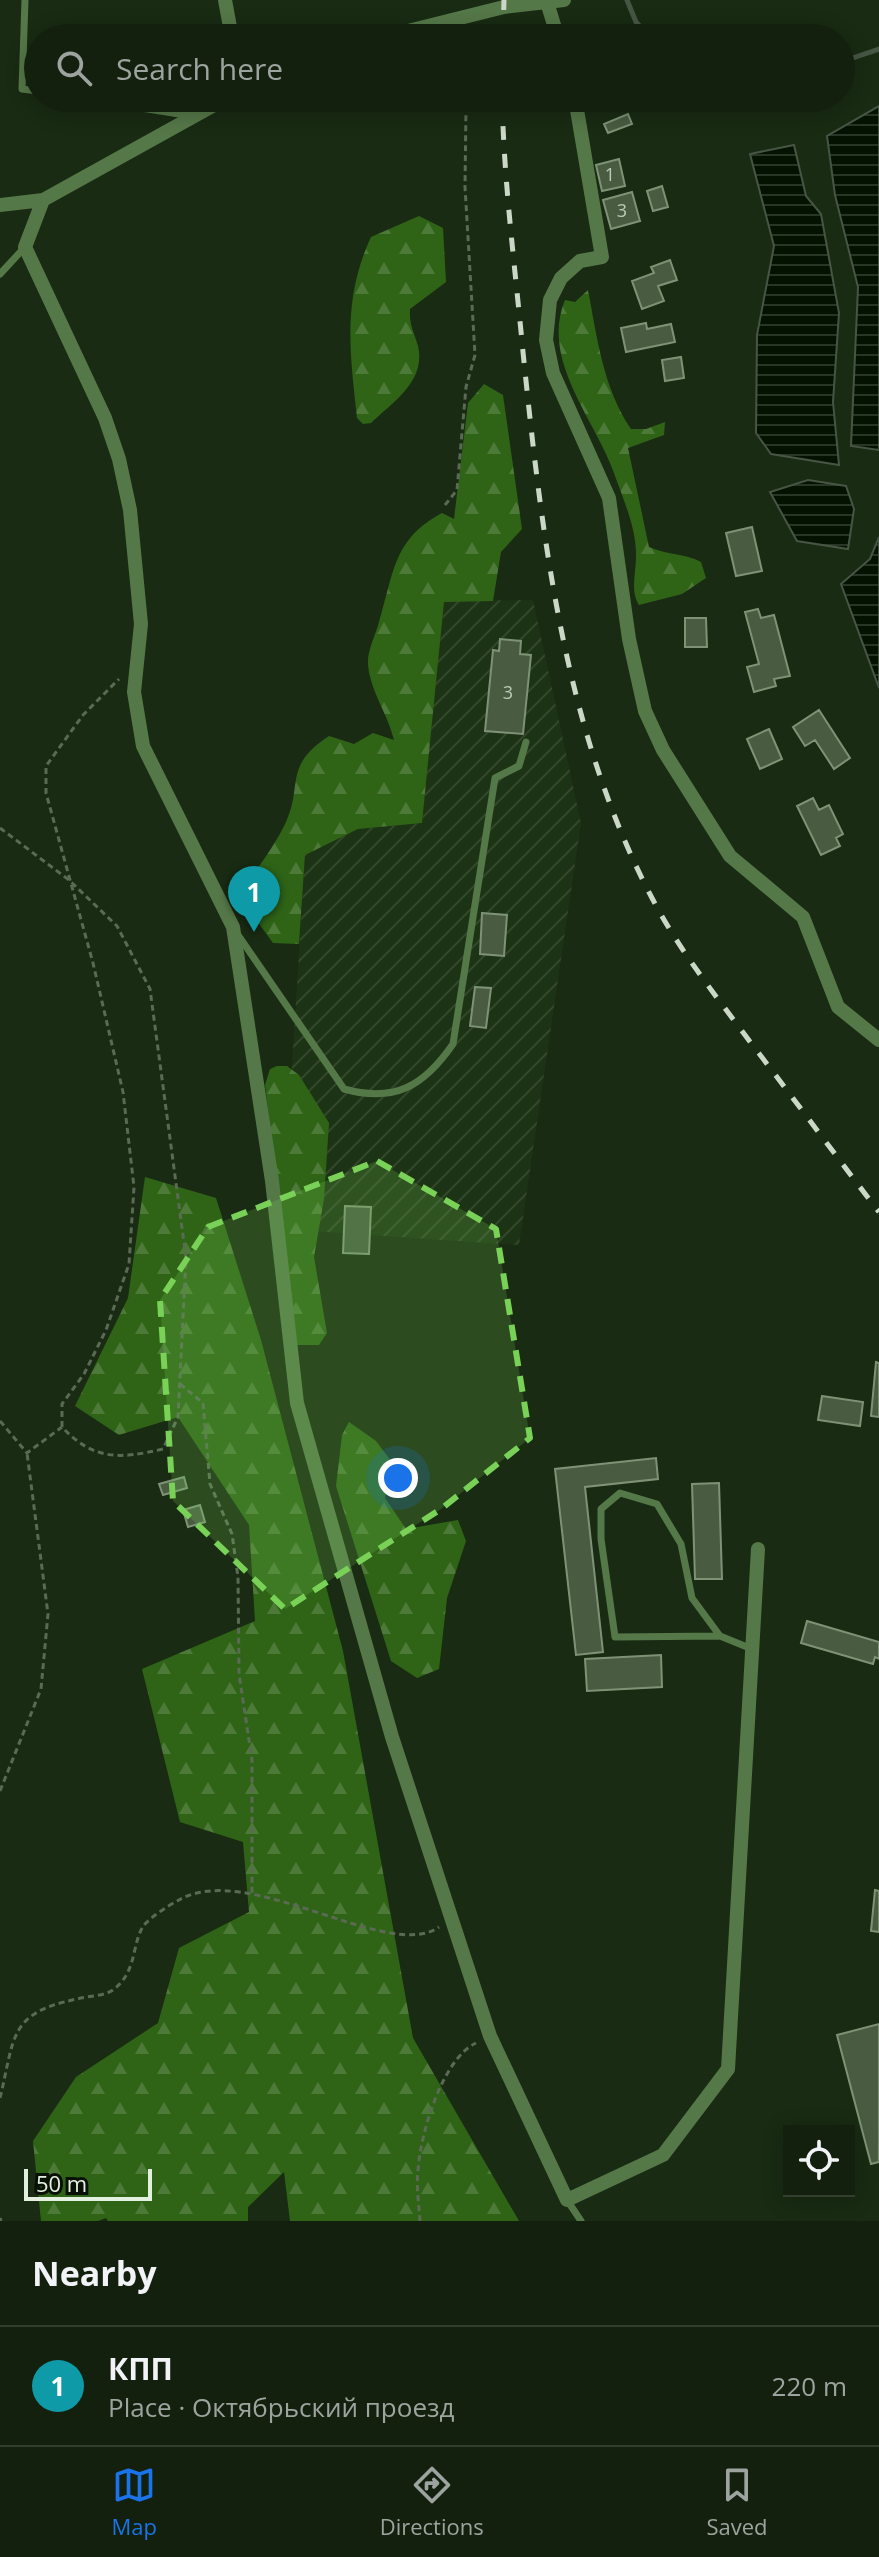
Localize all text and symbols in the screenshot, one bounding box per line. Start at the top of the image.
search box [24,24,855,112]
icon: search [52,46,96,90]
text: Search here [116,48,283,89]
house number: 1 [605,162,615,186]
house number: 3 [617,198,627,222]
house number: 3 [503,680,513,704]
pin: 1 [228,866,280,932]
your location [378,1458,418,1498]
map controls [783,2125,855,2197]
button: locate [783,2125,855,2197]
scale bar [24,2165,152,2201]
text: 50 m [36,2168,87,2198]
text: Nearby [32,2250,157,2296]
text: КПП [108,2348,173,2389]
text: 1 [51,2368,65,2404]
text: 220 m [772,2368,847,2404]
text: Place · Октябрьский проезд [108,2389,455,2425]
tab: Map [111,2463,157,2541]
tab: Directions [380,2463,484,2541]
tab: Saved [706,2463,768,2541]

